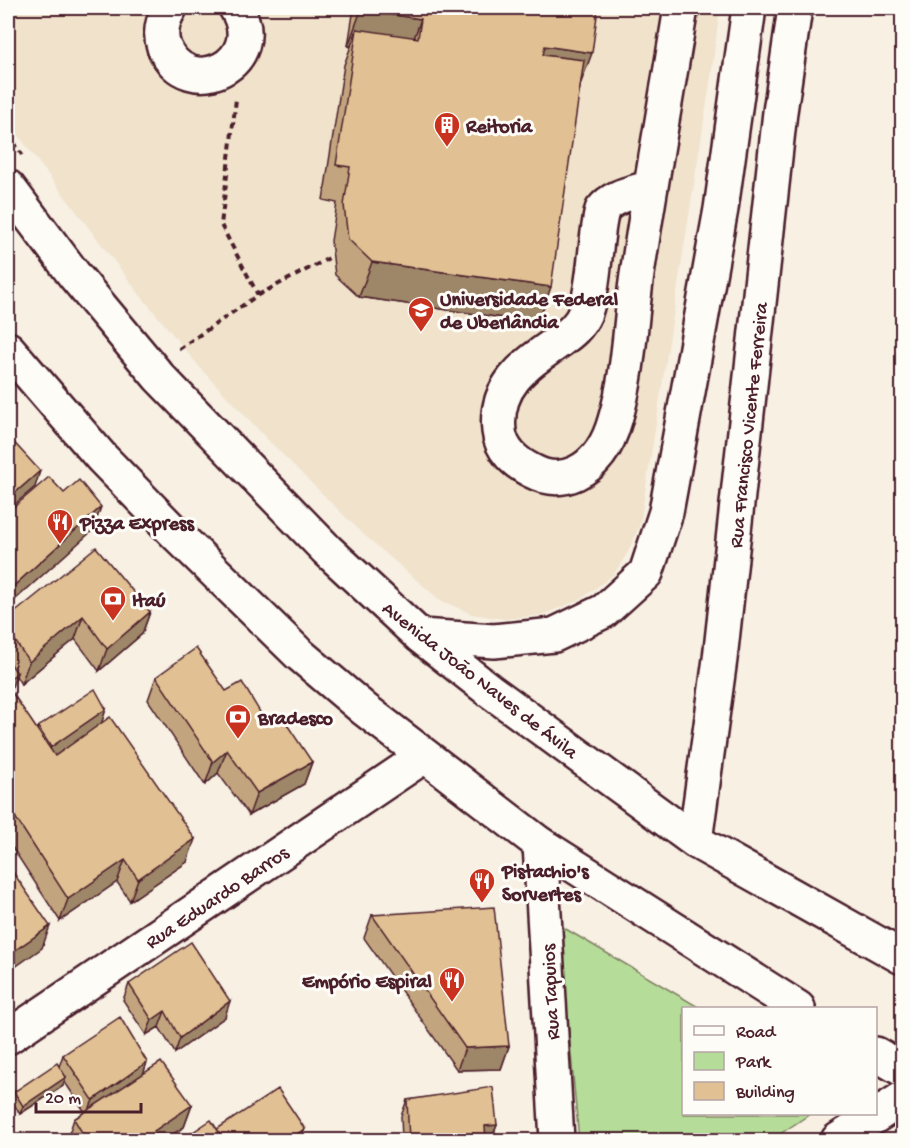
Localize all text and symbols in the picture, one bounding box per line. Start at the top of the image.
building icon: Reitoria [432,110,462,148]
place label: Reitoria [465,117,533,140]
place label: Universidade Federal de Uberlândia [440,290,619,336]
school or university icon: Universidade Federal de Uberlândia [406,295,436,333]
street label: Rua Francisco Vicente Ferreira [726,300,775,549]
restaurant icon: Pizza Express [45,507,75,545]
place label: Pizza Express [79,514,195,537]
bank icon: Itaú [98,584,128,622]
place label: Itaú [132,591,166,614]
street label: Avenida João Naves de Ávila [376,597,583,766]
bank icon: Bradesco [223,702,253,740]
place label: Bradesco [257,709,334,732]
street label: Rua Eduardo Barros [142,842,294,955]
place label: Pistachio's Sorvertes [501,862,590,908]
restaurant icon: Pistachio's Sorvertes [467,866,497,904]
street label: Rua Tapuios [538,943,566,1040]
restaurant icon: Empório Espiral [437,965,467,1003]
place label: Empório Espiral [302,972,433,995]
legend [682,1007,877,1115]
text: Road [736,1023,777,1044]
text: Park [735,1053,772,1074]
scale bar [36,1076,141,1114]
text: Building [735,1083,795,1104]
text: 20 m [45,1089,81,1110]

